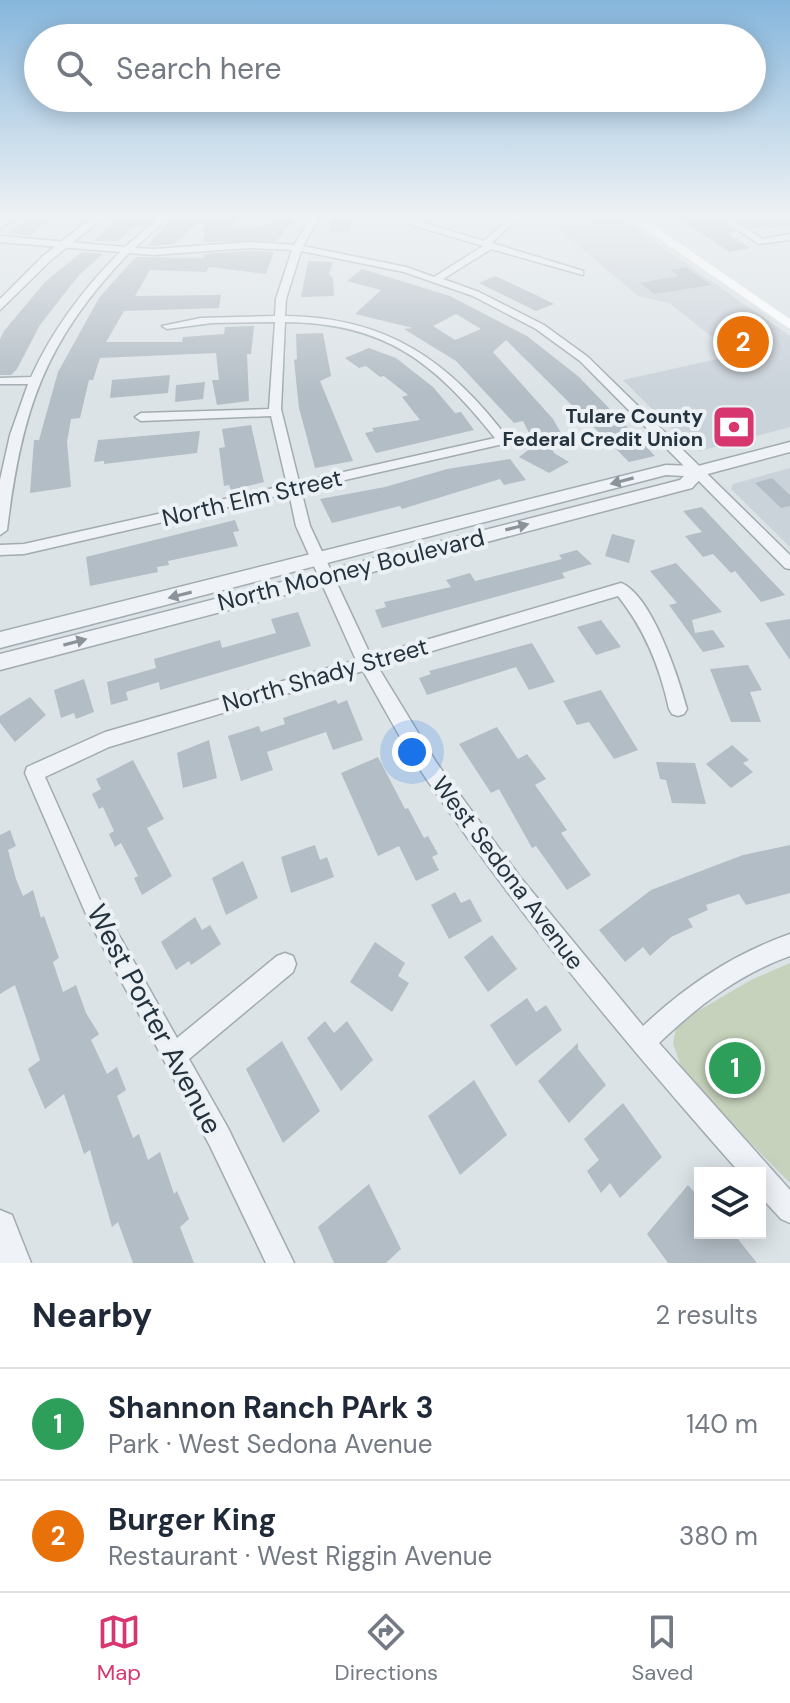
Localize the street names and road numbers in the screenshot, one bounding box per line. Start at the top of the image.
street label: North Elm Street [159,462,345,533]
street label: North Mooney Boulevard [214,521,488,618]
street label: North Shady Street [218,630,431,719]
street label: West Sedona Avenue [425,770,591,976]
street label: West Porter Avenue [78,898,231,1141]

